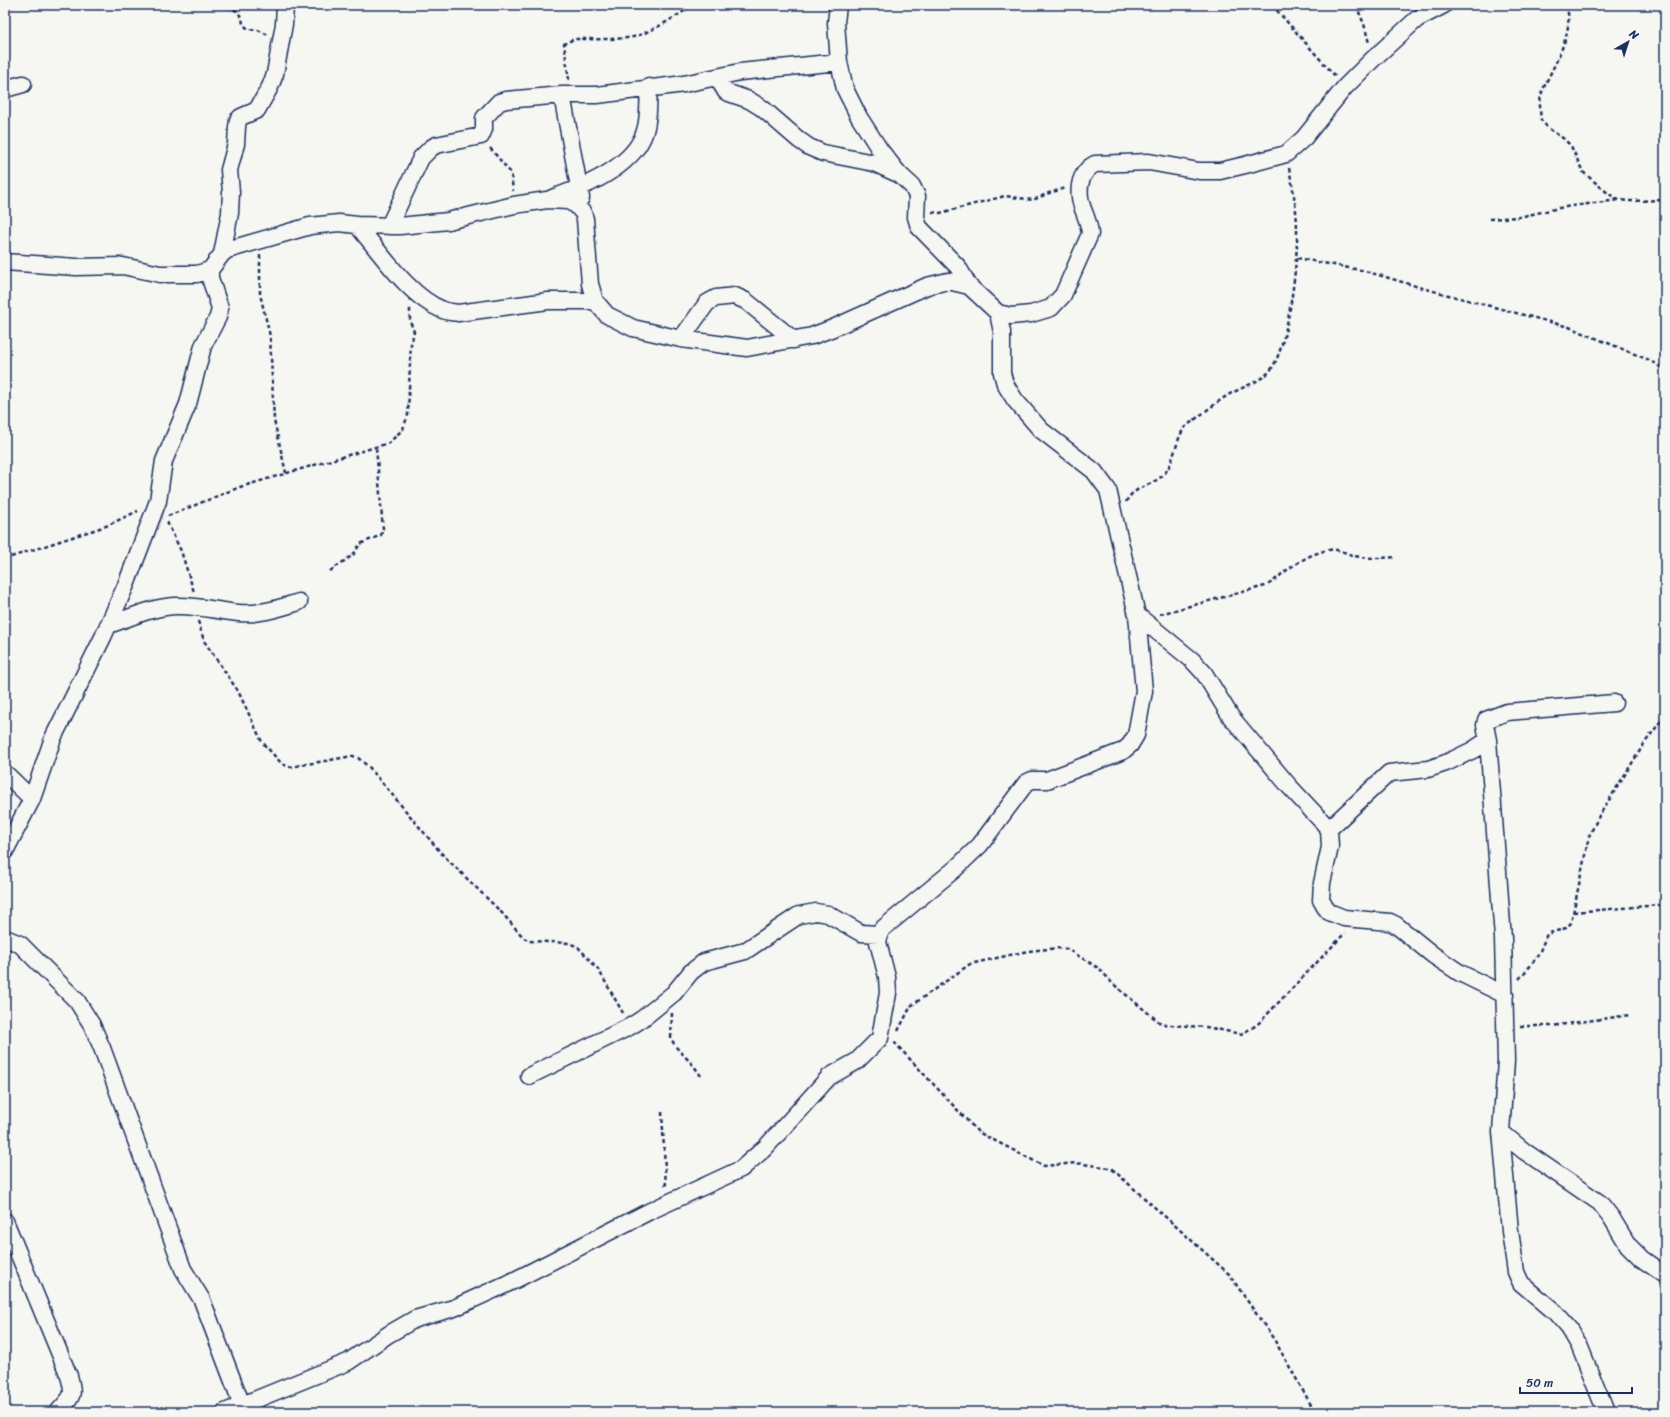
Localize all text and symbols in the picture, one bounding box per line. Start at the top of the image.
north arrow [1608,22,1648,62]
text: N [1624,24,1643,45]
scale bar [1520,1369,1632,1395]
text: 50 m [1526,1372,1553,1394]

